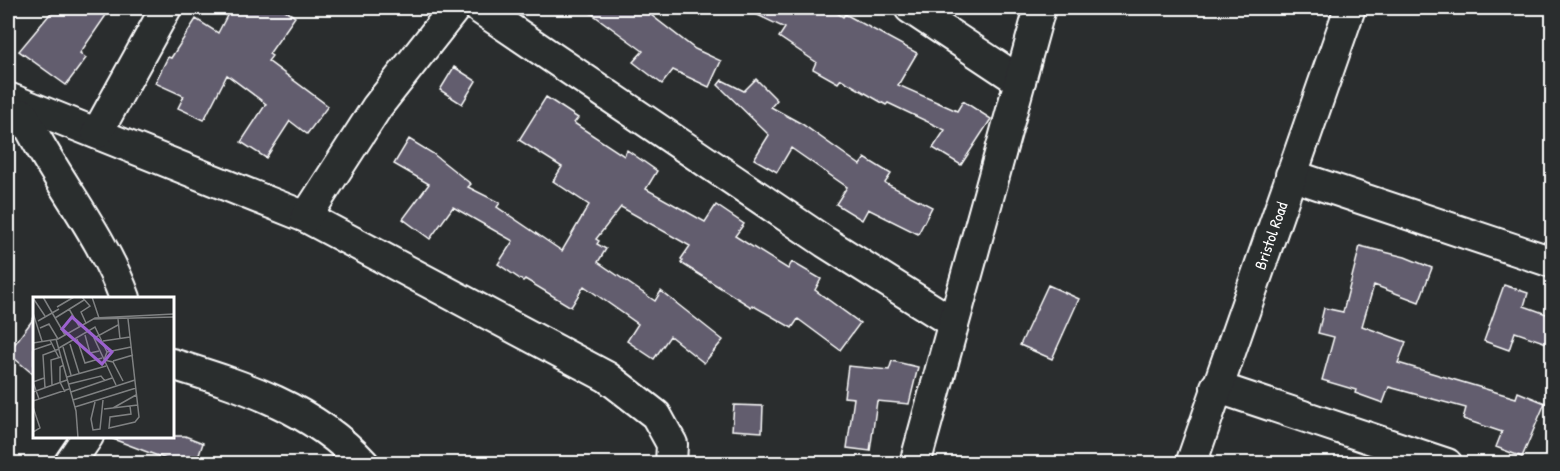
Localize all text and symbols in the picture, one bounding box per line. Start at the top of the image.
street label: Bristol Road [1249,199,1293,272]
inset map [33,297,174,438]

